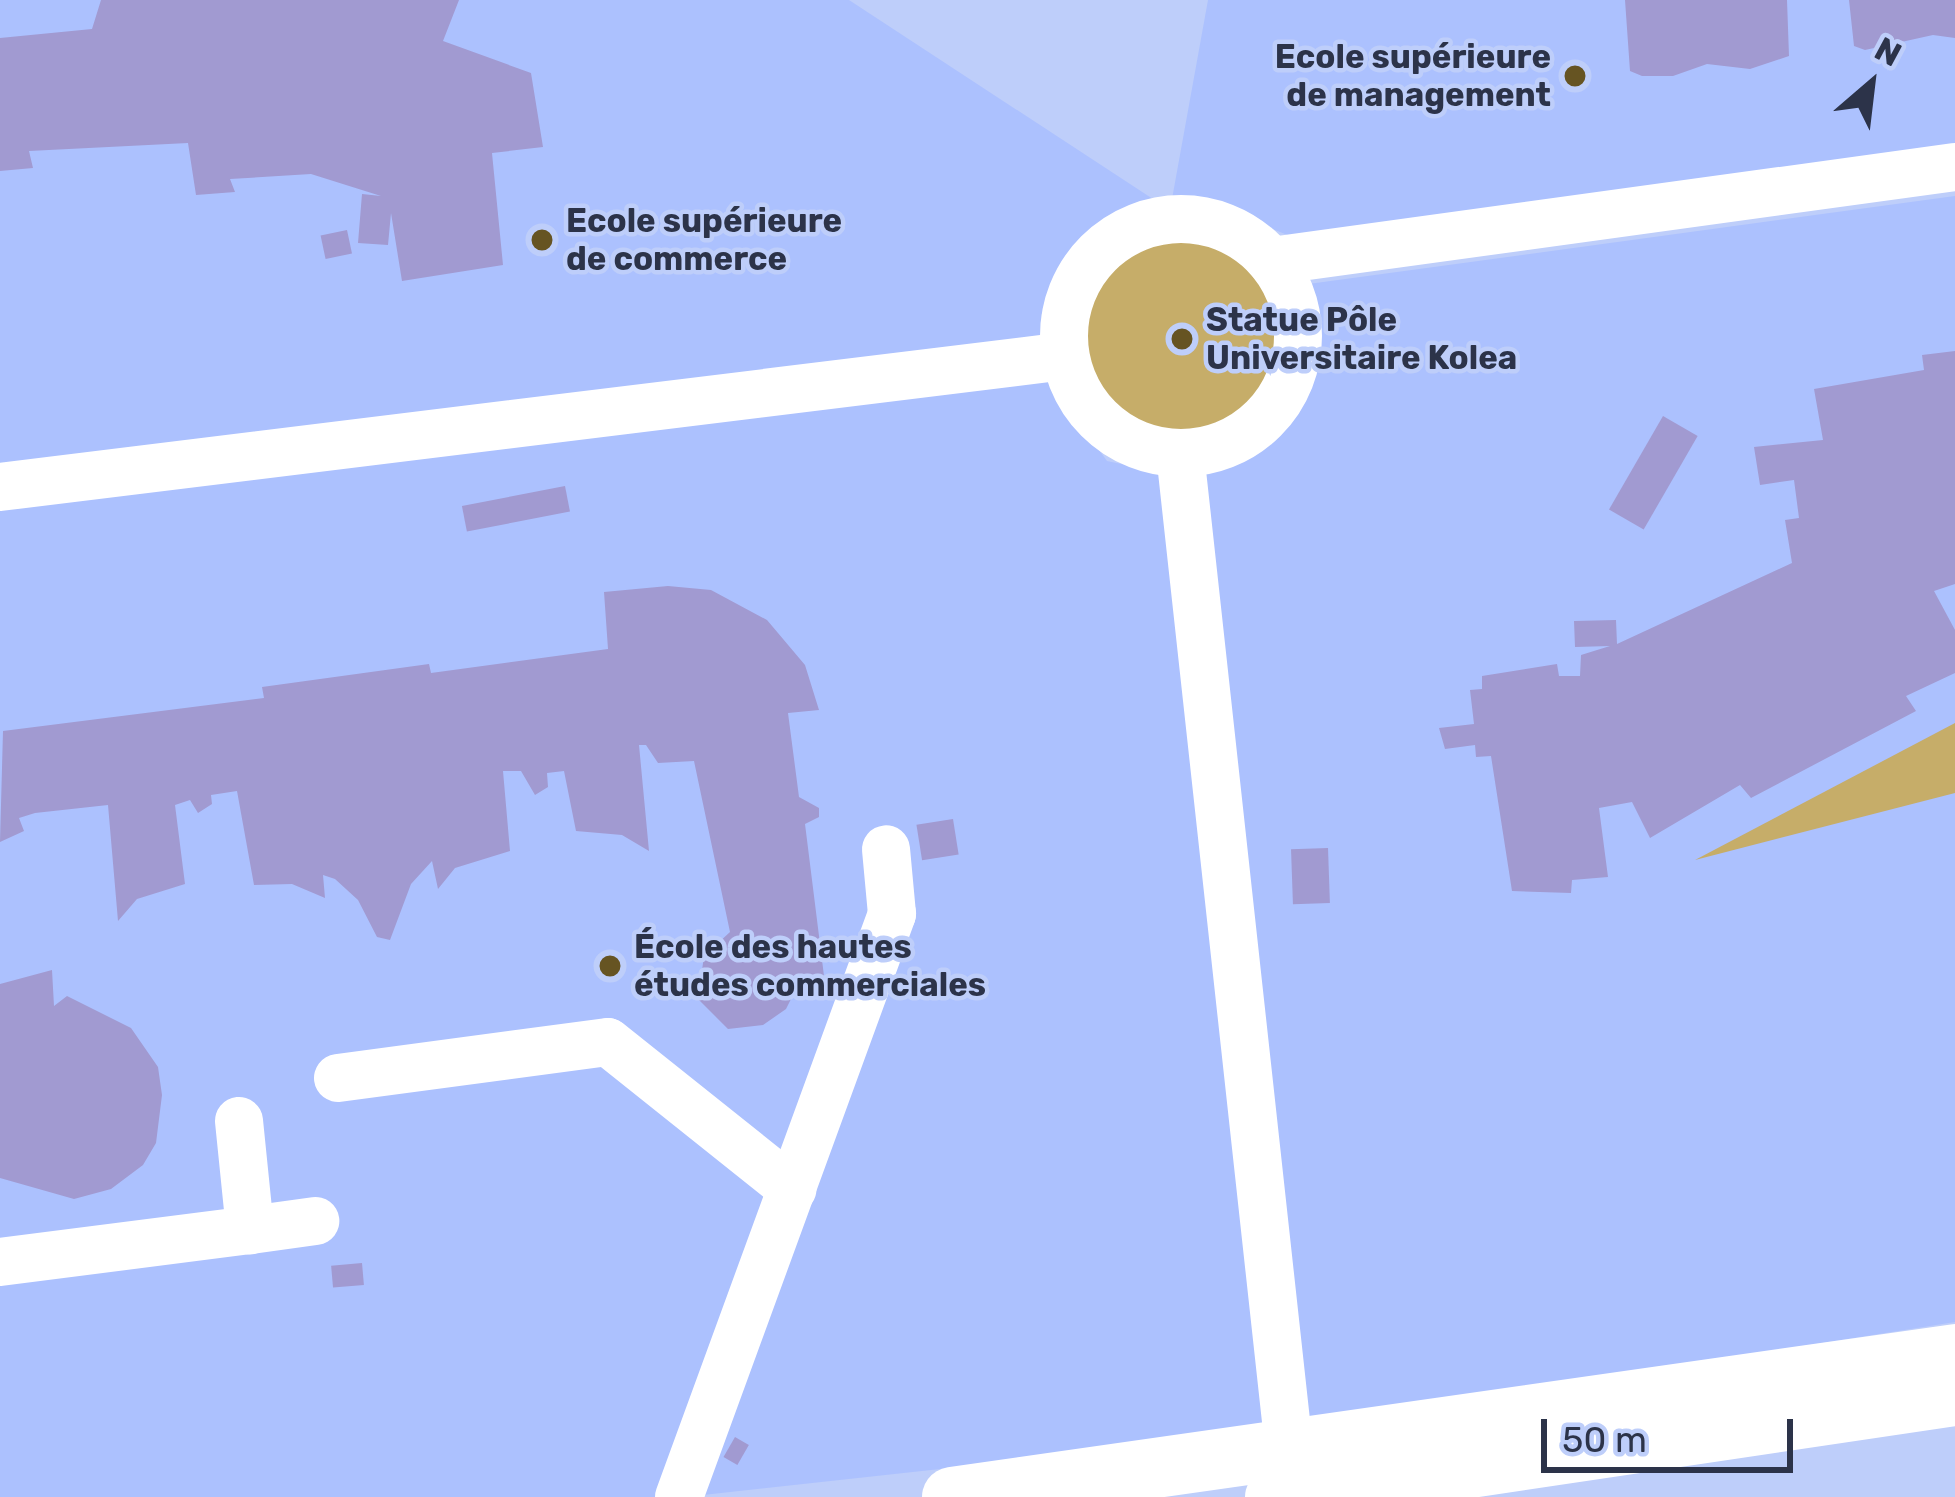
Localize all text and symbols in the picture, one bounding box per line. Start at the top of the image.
north arrow [1811,24,1931,144]
text: N [1868,29,1908,75]
place label: Ecole supérieure de management [1275,37,1551,115]
marker: Ecole supérieure de management [1562,63,1588,89]
place label: Ecole supérieure de commerce [566,201,842,279]
marker: Ecole supérieure de commerce [529,227,555,253]
place label: Statue Pôle Universitaire Kolea [1206,300,1517,378]
marker: Statue Pôle Universitaire Kolea [1169,326,1195,352]
place label: École des hautes études commerciales [634,927,986,1005]
marker: École des hautes études commerciales [597,953,623,979]
scale bar [1547,1395,1799,1469]
text: 50 m [1562,1418,1647,1461]

